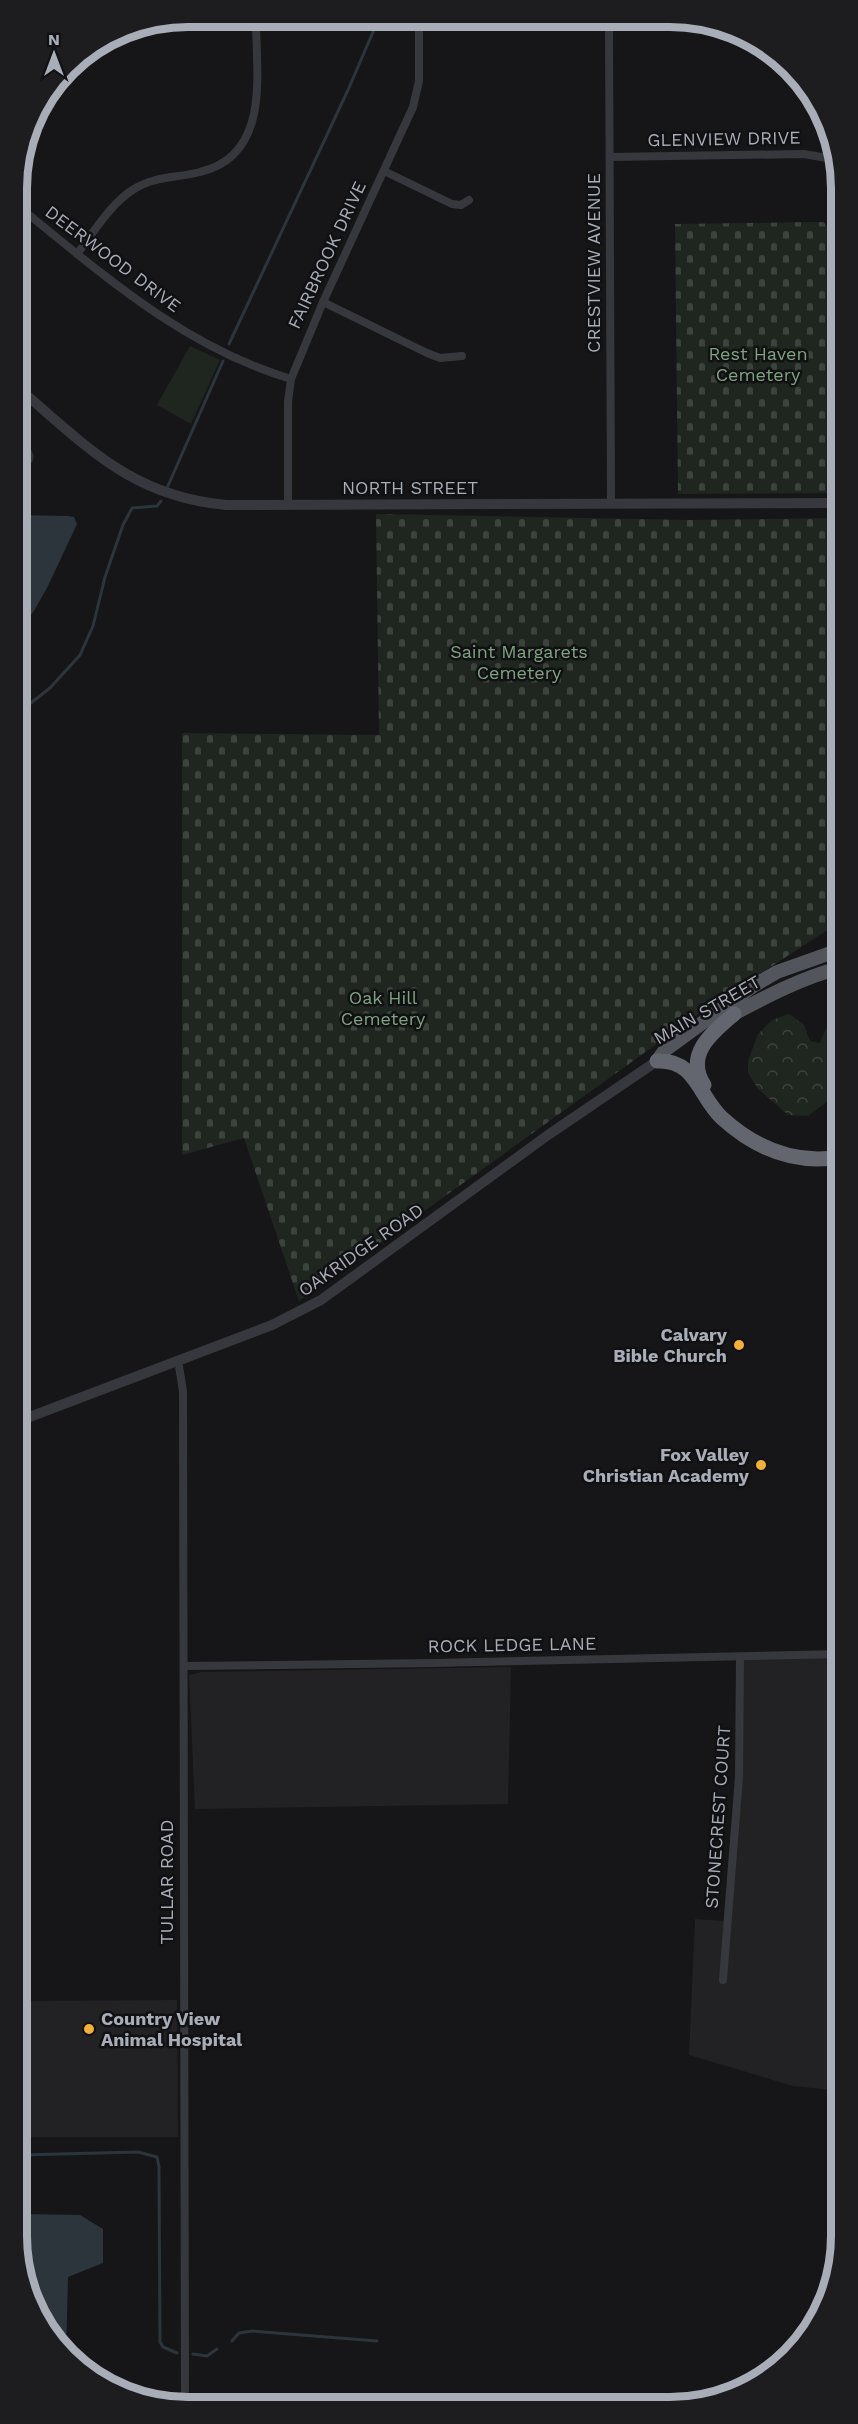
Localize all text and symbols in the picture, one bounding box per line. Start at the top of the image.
north arrow [24,24,84,84]
text: N [48,30,60,49]
street label: GLENVIEW DRIVE [647,127,801,150]
street label: CRESTVIEW AVENUE [583,173,604,353]
street label: FAIRBROOK DRIVE [283,178,370,332]
street label: DEERWOOD DRIVE [41,201,185,316]
park label: Rest Haven Cemetery [708,343,808,385]
street label: NORTH STREET [342,477,478,498]
park label: Saint Margarets Cemetery [450,641,588,683]
street label: MAIN STREET [650,971,764,1049]
park label: Oak Hill Cemetery [341,987,426,1029]
street label: OAKRIDGE ROAD [294,1199,427,1300]
place label: Calvary Bible Church [613,1324,728,1366]
marker: Calvary Bible Church [732,1338,746,1352]
place label: Fox Valley Christian Academy [583,1444,750,1486]
marker: Fox Valley Christian Academy [754,1458,768,1472]
street label: ROCK LEDGE LANE [428,1633,596,1656]
street label: STONECREST COURT [701,1724,734,1909]
street label: TULLAR ROAD [156,1820,177,1944]
place label: Country View Animal Hospital [101,2008,242,2050]
marker: Country View Animal Hospital [82,2022,96,2036]

